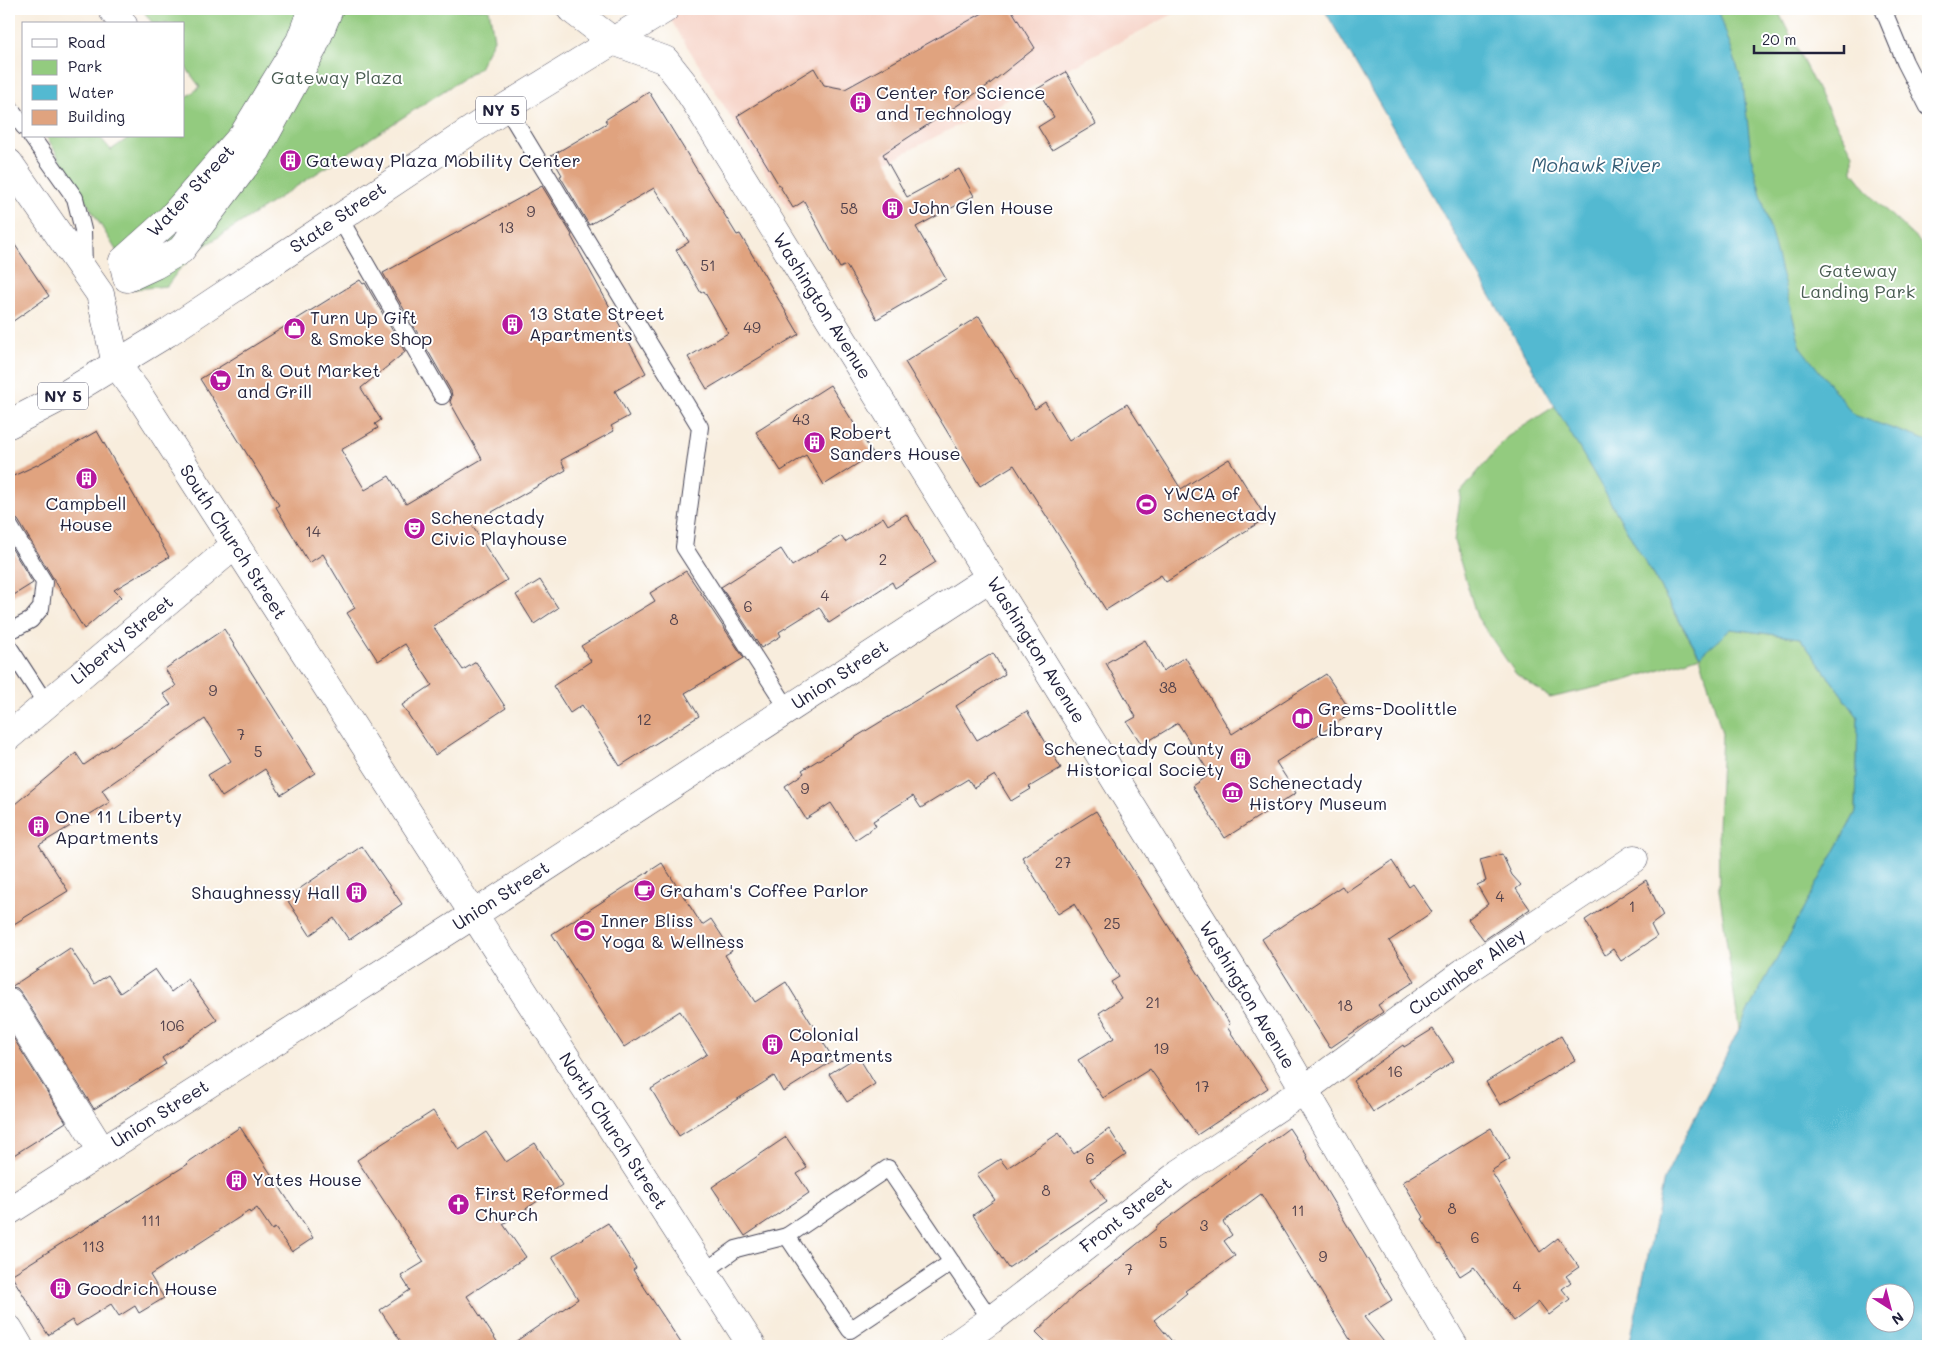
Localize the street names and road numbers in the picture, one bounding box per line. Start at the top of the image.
road number: NY 5 [476,96,526,124]
street label: Water Street [141,139,239,242]
street label: State Street [285,176,390,258]
street label: Washington Avenue [768,228,878,383]
road number: NY 5 [38,382,88,410]
street label: South Church Street [175,459,293,624]
street label: Washington Avenue [982,572,1092,727]
street label: Liberty Street [65,589,178,689]
street label: Union Street [786,634,893,715]
street label: Union Street [447,855,554,936]
street label: Washington Avenue [1194,916,1302,1073]
street label: Cucumber Alley [1403,922,1529,1020]
street label: North Church Street [554,1047,674,1214]
street label: Union Street [106,1074,213,1153]
street label: Front Street [1074,1171,1176,1258]

